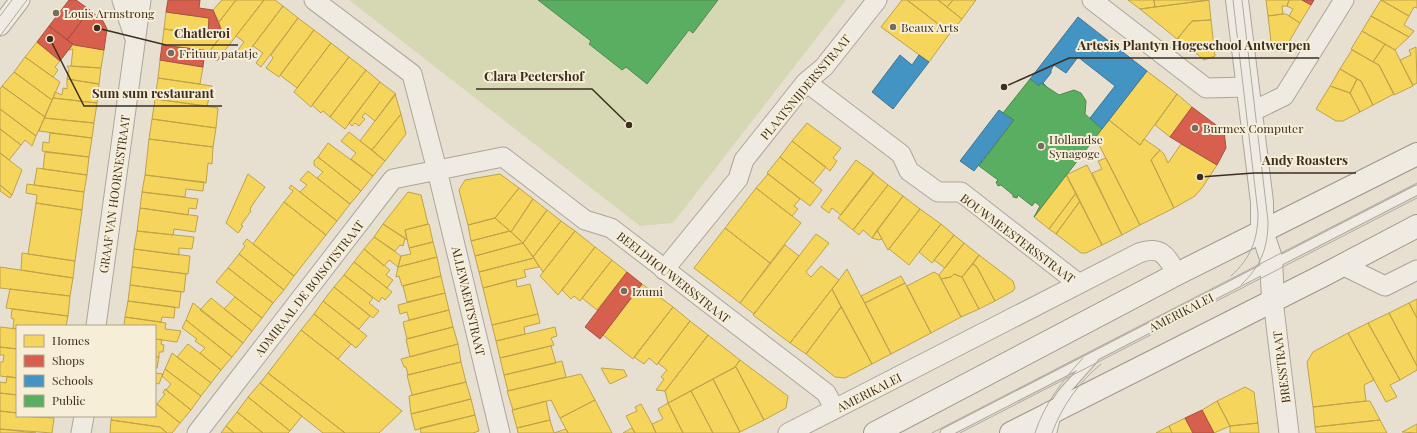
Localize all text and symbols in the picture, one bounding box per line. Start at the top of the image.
place label: Louis Armstrong [64,5,155,21]
marker: Louis Armstrong [51,8,61,18]
place label: Beaux Arts [901,19,959,35]
callout: Chatleroi [166,20,238,45]
marker: Beaux Arts [888,22,898,32]
text: Chatleroi [174,24,230,41]
street label: PLAATSNIJDERSSTRAAT [756,31,854,143]
callout: Artesis Plantyn Hogeschool Antwerpen [1069,33,1319,58]
text: Artesis Plantyn Hogeschool Antwerpen [1077,36,1310,53]
place label: Frituur patatje [179,45,258,61]
marker: Frituur patatje [166,48,176,58]
callout: Clara Peetershof [476,64,592,89]
text: Clara Peetershof [484,67,585,84]
callout: Sum sum restaurant [84,81,222,106]
text: Sum sum restaurant [92,84,214,101]
street label: GRAAF VAN HOORNESTRAAT [95,113,133,274]
place label: Burmex Computer [1203,120,1304,136]
marker: Burmex Computer [1190,123,1200,133]
place label: Hollandse Synagoge [1049,131,1103,161]
marker: Hollandse Synagoge [1036,141,1046,151]
callout: Andy Roasters [1254,148,1356,173]
text: Andy Roasters [1261,151,1348,168]
street label: BOUWMEESTERSSTRAAT [957,190,1079,287]
street label: ADMIRAAL DE BOISOTSTRAAT [250,216,368,360]
street label: BEELDHOUWERSSTRAAT [614,228,734,327]
street label: ALLEWAERTSTRAAT [448,243,490,358]
place label: Izumi [632,283,663,299]
marker: Izumi [619,286,629,296]
street label: AMERIKALEI [1145,289,1216,336]
legend [16,325,156,417]
street label: BRESSTRAAT [1269,329,1293,404]
text: Homes [52,332,90,348]
text: Shops [52,352,84,368]
street label: AMERIKALEI [833,369,904,416]
text: Schools [52,372,93,388]
text: Public [52,392,86,408]

